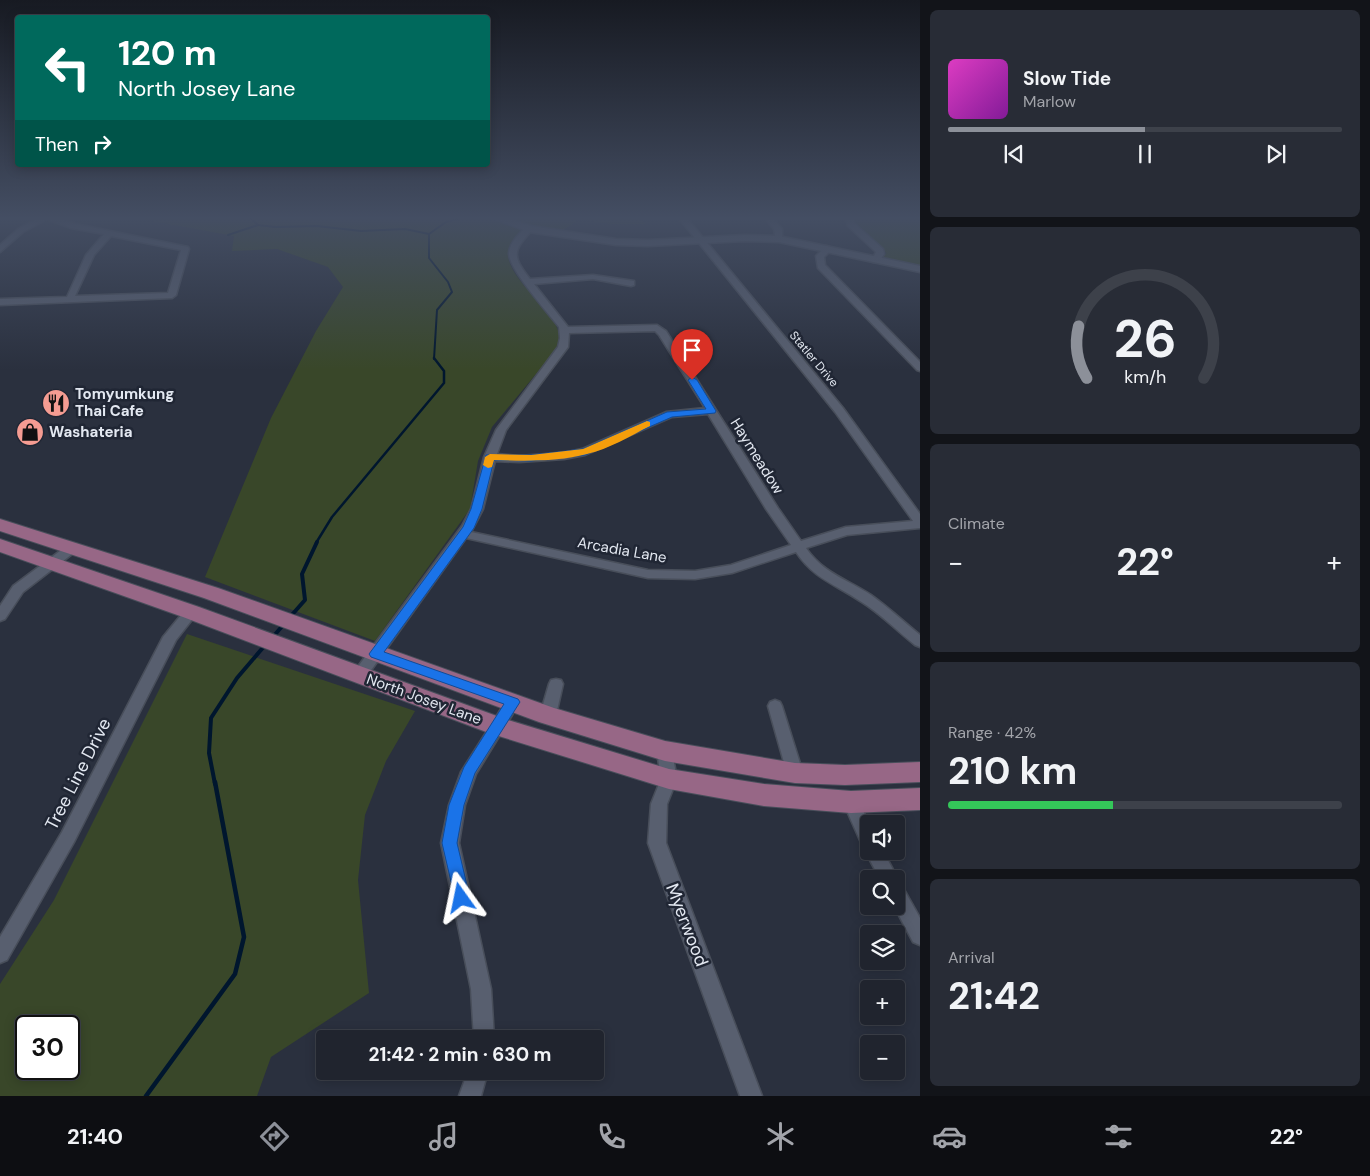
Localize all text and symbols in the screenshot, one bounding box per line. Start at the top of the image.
text: 120 m [118,30,217,76]
icon: left [35,35,100,100]
text: Slow Tide [1023,66,1111,91]
text: North Josey Lane [118,74,295,103]
text: Marlow [1023,91,1076,112]
icon: right [88,130,116,158]
text: Then [35,132,78,157]
icon: previous [1000,140,1028,168]
icon: pause [1131,140,1159,168]
icon: next [1262,140,1290,168]
text: 26 [1114,305,1176,373]
street label: Statler Drive [786,328,842,390]
pin [671,329,713,380]
icon: arrive [678,336,706,364]
text: km/h [1124,365,1166,389]
place label: Tomyumkung Thai Cafe [75,384,174,421]
restaurant icon: Tomyumkung Thai Cafe [41,388,71,418]
street label: Haymeadow [726,414,789,498]
shop icon: Washateria [15,417,45,447]
place label: Washateria [49,422,133,442]
text: Climate [948,513,1005,534]
street label: Arcadia Lane [576,532,668,568]
text: 22° [1116,537,1174,587]
text: − [948,544,963,581]
text: + [1327,544,1342,581]
street label: North Josey Lane [364,669,484,729]
street label: Tree Line Drive [40,714,116,834]
text: Range · 42% [948,722,1036,743]
text: 210 km [948,746,1077,796]
map controls [860,815,905,1080]
button: sound [860,815,905,860]
button: search [860,870,905,915]
position arrow [434,871,486,923]
street label: Myerwood [660,880,714,970]
button: layers [860,925,905,970]
text: Arrival [948,947,995,968]
text: 21:42 [948,971,1040,1021]
button: + [860,980,905,1025]
speed limit sign: 30 [15,1015,80,1080]
button: − [860,1035,905,1080]
text: 21:42 · 2 min · 630 m [369,1042,551,1067]
icon: directions [257,1119,292,1154]
icon: music [426,1119,461,1154]
icon: phone [594,1119,629,1154]
icon: climate [763,1119,798,1154]
icon: car [932,1119,967,1154]
icon: filters [1101,1119,1136,1154]
text: 21:40 [67,1122,123,1151]
text: 22° [1270,1122,1303,1151]

